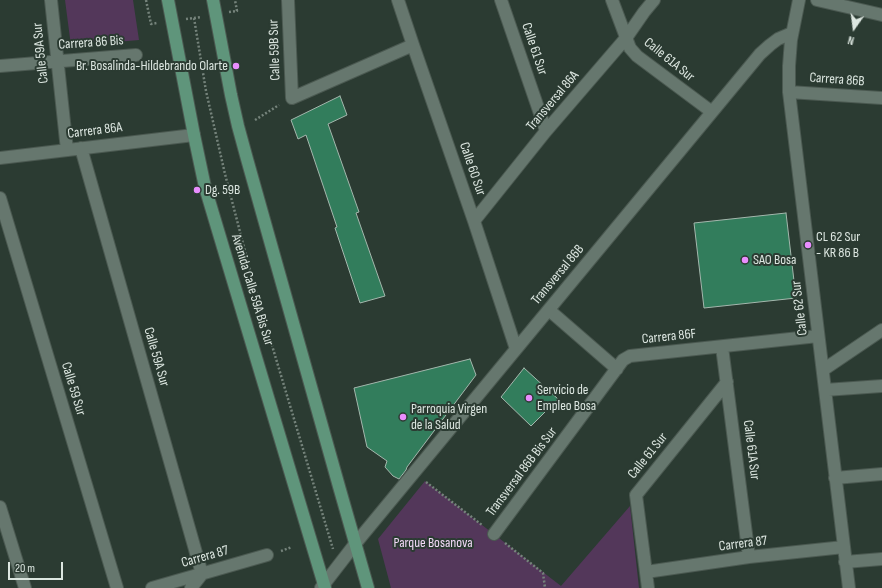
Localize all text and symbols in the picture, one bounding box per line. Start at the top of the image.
north arrow [834,8,874,48]
street label: Calle 59B Sur [266,19,284,81]
street label: Calle 61 Sur [517,21,551,77]
street label: Calle 59A Sur [29,22,53,84]
street label: Carrera 86 Bis [58,32,124,54]
text: N [847,33,855,47]
street label: Calle 61A Sur [640,34,698,86]
place label: Br. Bosalinda-Hildebrando Olarte [76,58,228,74]
marker: Br. Bosalinda-Hildebrando Olarte [231,61,241,71]
street label: Transversal 86A [523,68,583,134]
street label: Carrera 86B [809,70,865,90]
street label: Carrera 86A [67,119,123,143]
street label: Calle 60 Sur [455,140,489,198]
place label: Dg. 59B [205,182,240,198]
marker: Dg. 59B [192,185,202,195]
place label: CL 62 Sur - KR 86 B [816,229,860,262]
street label: Avenida Calle 59A Bis Sur [227,232,277,348]
marker: CL 62 Sur - KR 86 B [803,240,813,250]
street label: Transversal 86B [528,242,588,308]
place label: SAO Bosa [753,252,796,268]
marker: SAO Bosa [740,255,750,265]
street label: Calle 62 Sur [788,280,812,336]
street label: Calle 59A Sur [140,325,172,389]
street label: Carrera 86F [641,326,697,348]
street label: Calle 59 Sur [57,360,89,418]
place label: Servicio de Empleo Bosa [537,382,596,414]
marker: Servicio de Empleo Bosa [524,393,534,403]
place label: Parroquia Virgen de la Salud [411,401,487,434]
marker: Parroquia Virgen de la Salud [398,412,408,422]
street label: Calle 61A Sur [739,419,763,481]
street label: Transversal 86B Bis Sur [483,424,561,520]
street label: Calle 61 Sur [624,430,672,482]
street label: Carrera 87 [718,533,768,555]
park label: Parque Bosanova [393,535,473,551]
street label: Carrera 87 [179,542,231,572]
scale bar [10,554,65,580]
text: 20 m [15,561,35,576]

